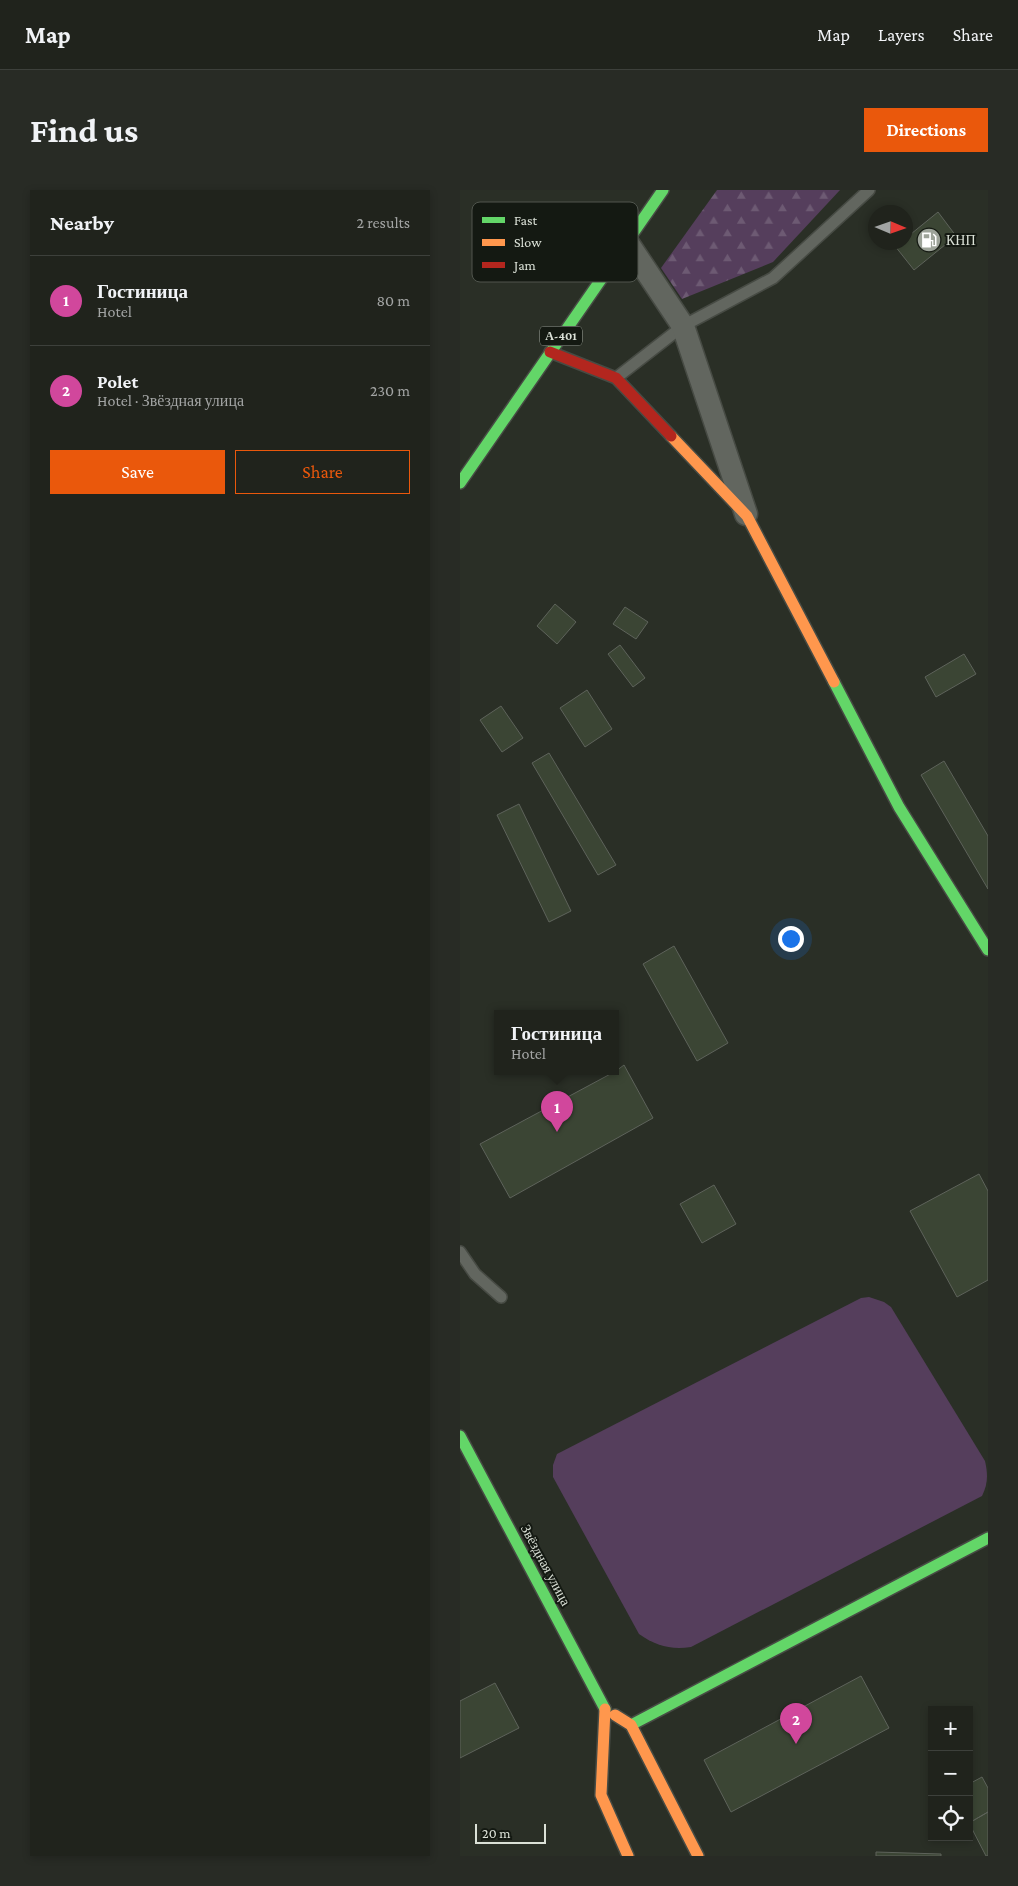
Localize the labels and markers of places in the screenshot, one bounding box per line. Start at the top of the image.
fuel station icon: КНП [916,227,942,253]
place label: КНП [946,232,976,248]
pin: 1 [541,1091,573,1132]
pin: 2 [780,1703,812,1744]

